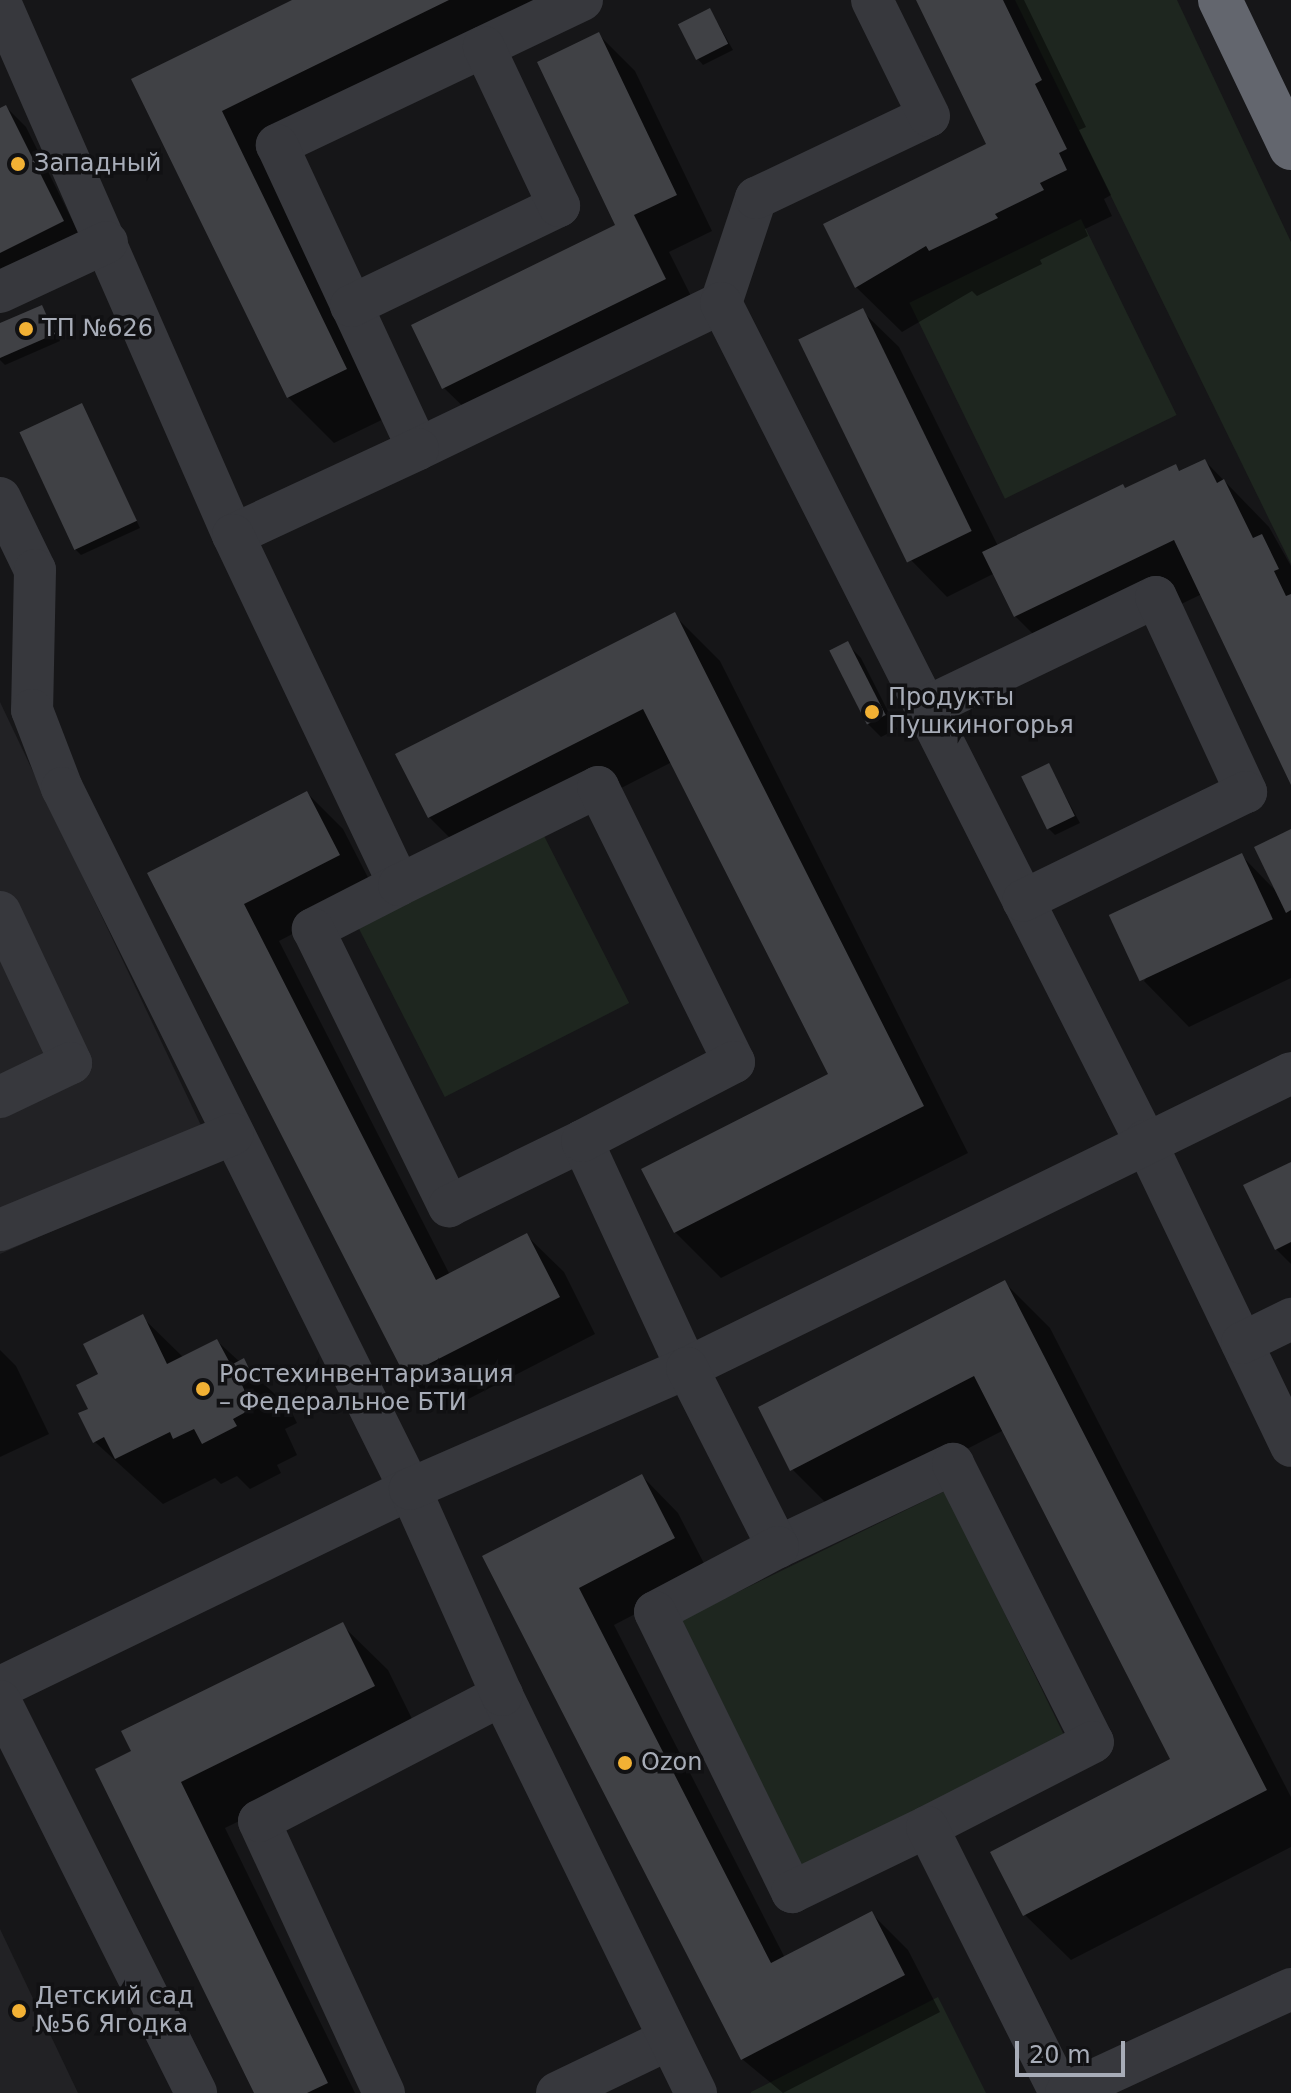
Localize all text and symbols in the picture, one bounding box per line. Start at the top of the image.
place label: Западный [34,150,161,178]
marker: Западный [9,155,27,173]
place label: ТП №626 [42,315,153,343]
marker: ТП №626 [17,320,35,338]
place label: Продукты Пушкиногорья [888,684,1074,740]
marker: Продукты Пушкиногорья [863,703,881,721]
place label: Ростехинвентаризация – Федеральное БТИ [219,1361,514,1417]
marker: Ростехинвентаризация – Федеральное БТИ [194,1380,212,1398]
place label: Ozon [641,1749,702,1777]
marker: Ozon [616,1754,634,1772]
place label: Детский сад №56 Ягодка [35,1983,194,2039]
marker: Детский сад №56 Ягодка [10,2002,28,2020]
scale bar [1019,2025,1129,2075]
text: 20 m [1029,2041,1091,2069]

